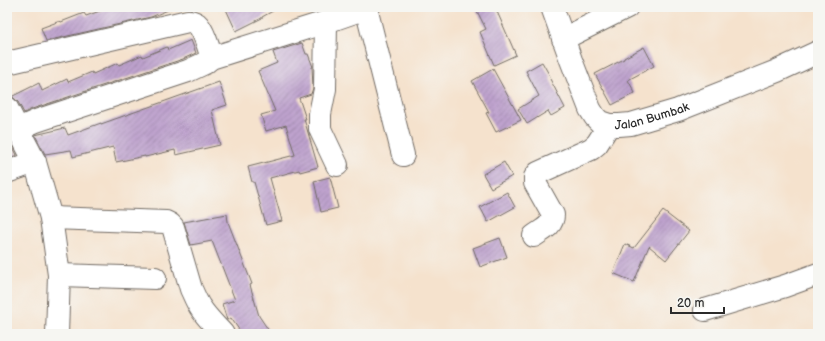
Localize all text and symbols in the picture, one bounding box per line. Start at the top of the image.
street label: Jalan Bumbak [615,99,691,133]
scale bar [671,289,724,315]
text: 20 m [677,296,704,311]

